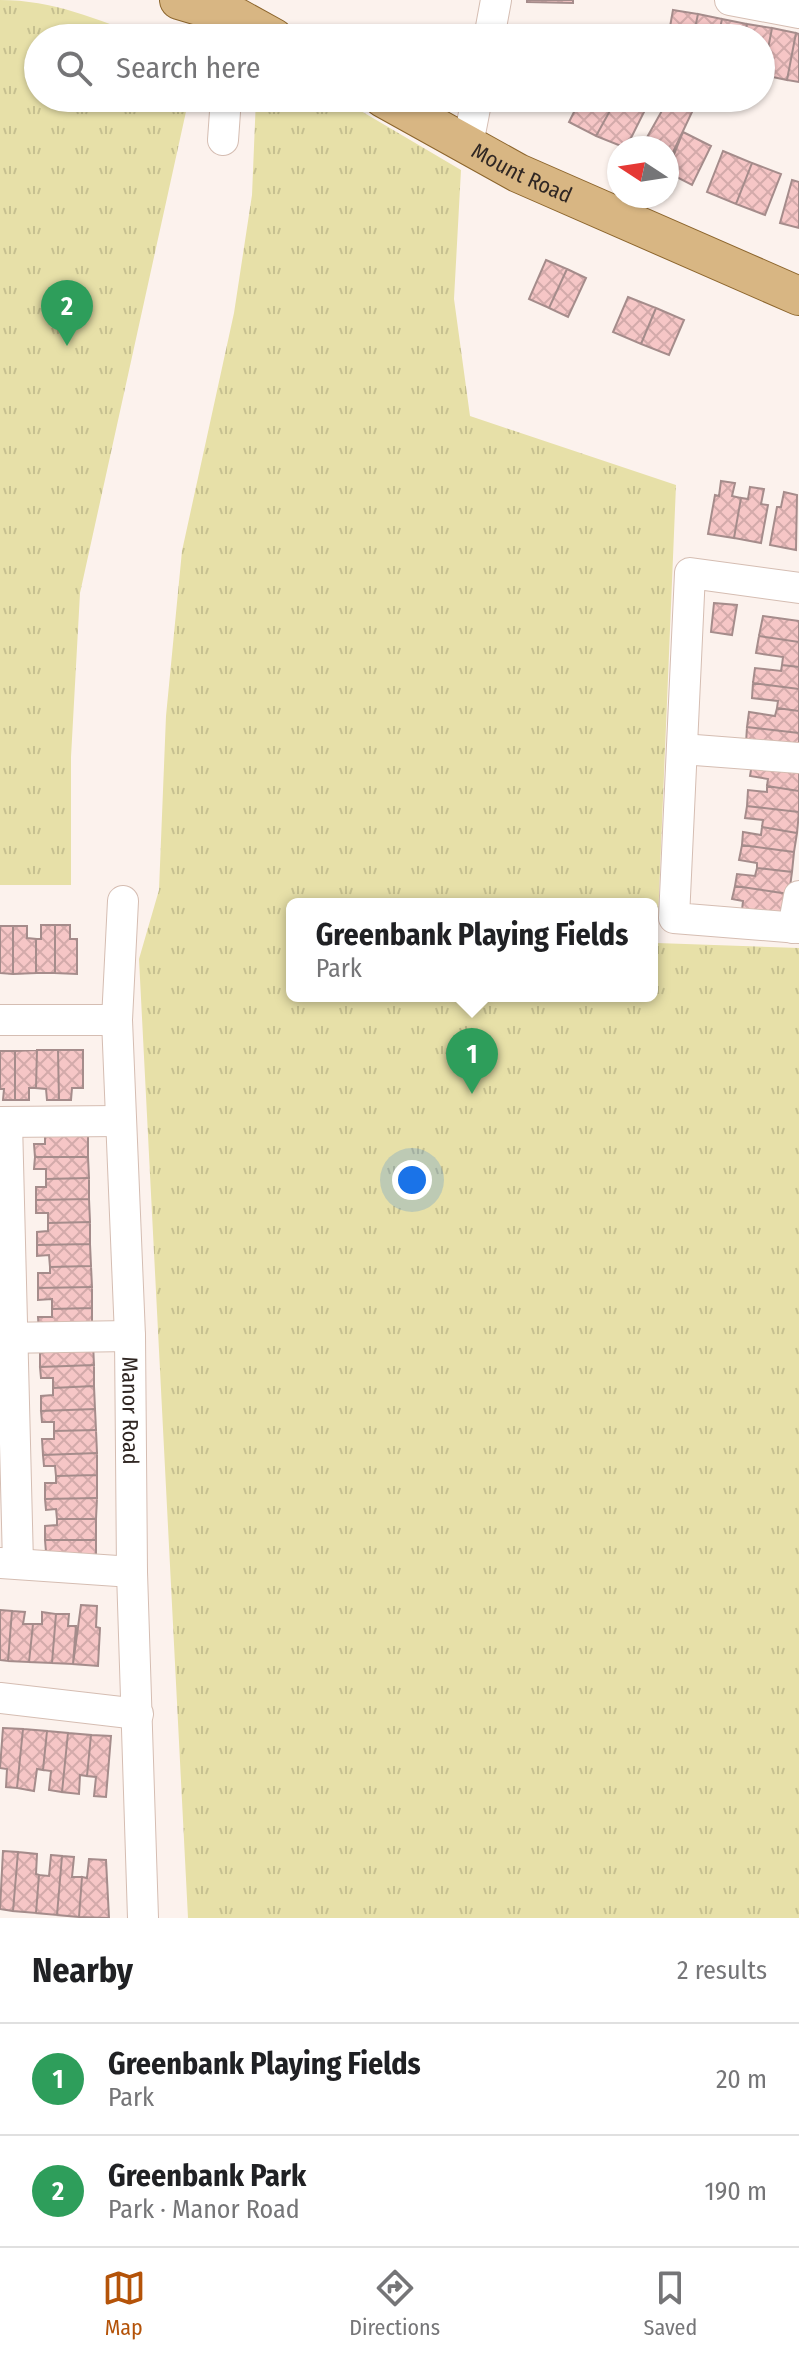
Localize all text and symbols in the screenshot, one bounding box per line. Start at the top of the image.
search box [24,24,775,112]
icon: search [52,46,96,90]
text: Search here [116,50,261,86]
north arrow [607,136,679,208]
street label: Mount Road [467,137,576,209]
pin: 2 [41,280,93,346]
popup [286,898,658,1002]
text: Greenbank Playing Fields [316,917,628,953]
text: Park [316,953,362,984]
pin: 1 [446,1028,498,1094]
your location [392,1160,432,1200]
street label: Manor Road [117,1356,145,1465]
text: Nearby [32,1950,133,1991]
text: 2 results [677,1955,767,1986]
text: Greenbank Playing Fields [108,2046,421,2082]
text: 1 [53,2064,64,2095]
text: 20 m [716,2064,767,2095]
text: Park [108,2082,154,2113]
text: Greenbank Park [108,2158,306,2194]
text: 2 [52,2176,64,2207]
text: 190 m [705,2176,767,2207]
text: Park · Manor Road [108,2194,300,2225]
tab: Map [102,2266,146,2341]
tab: Directions [349,2266,440,2341]
tab: Saved [644,2266,697,2341]

